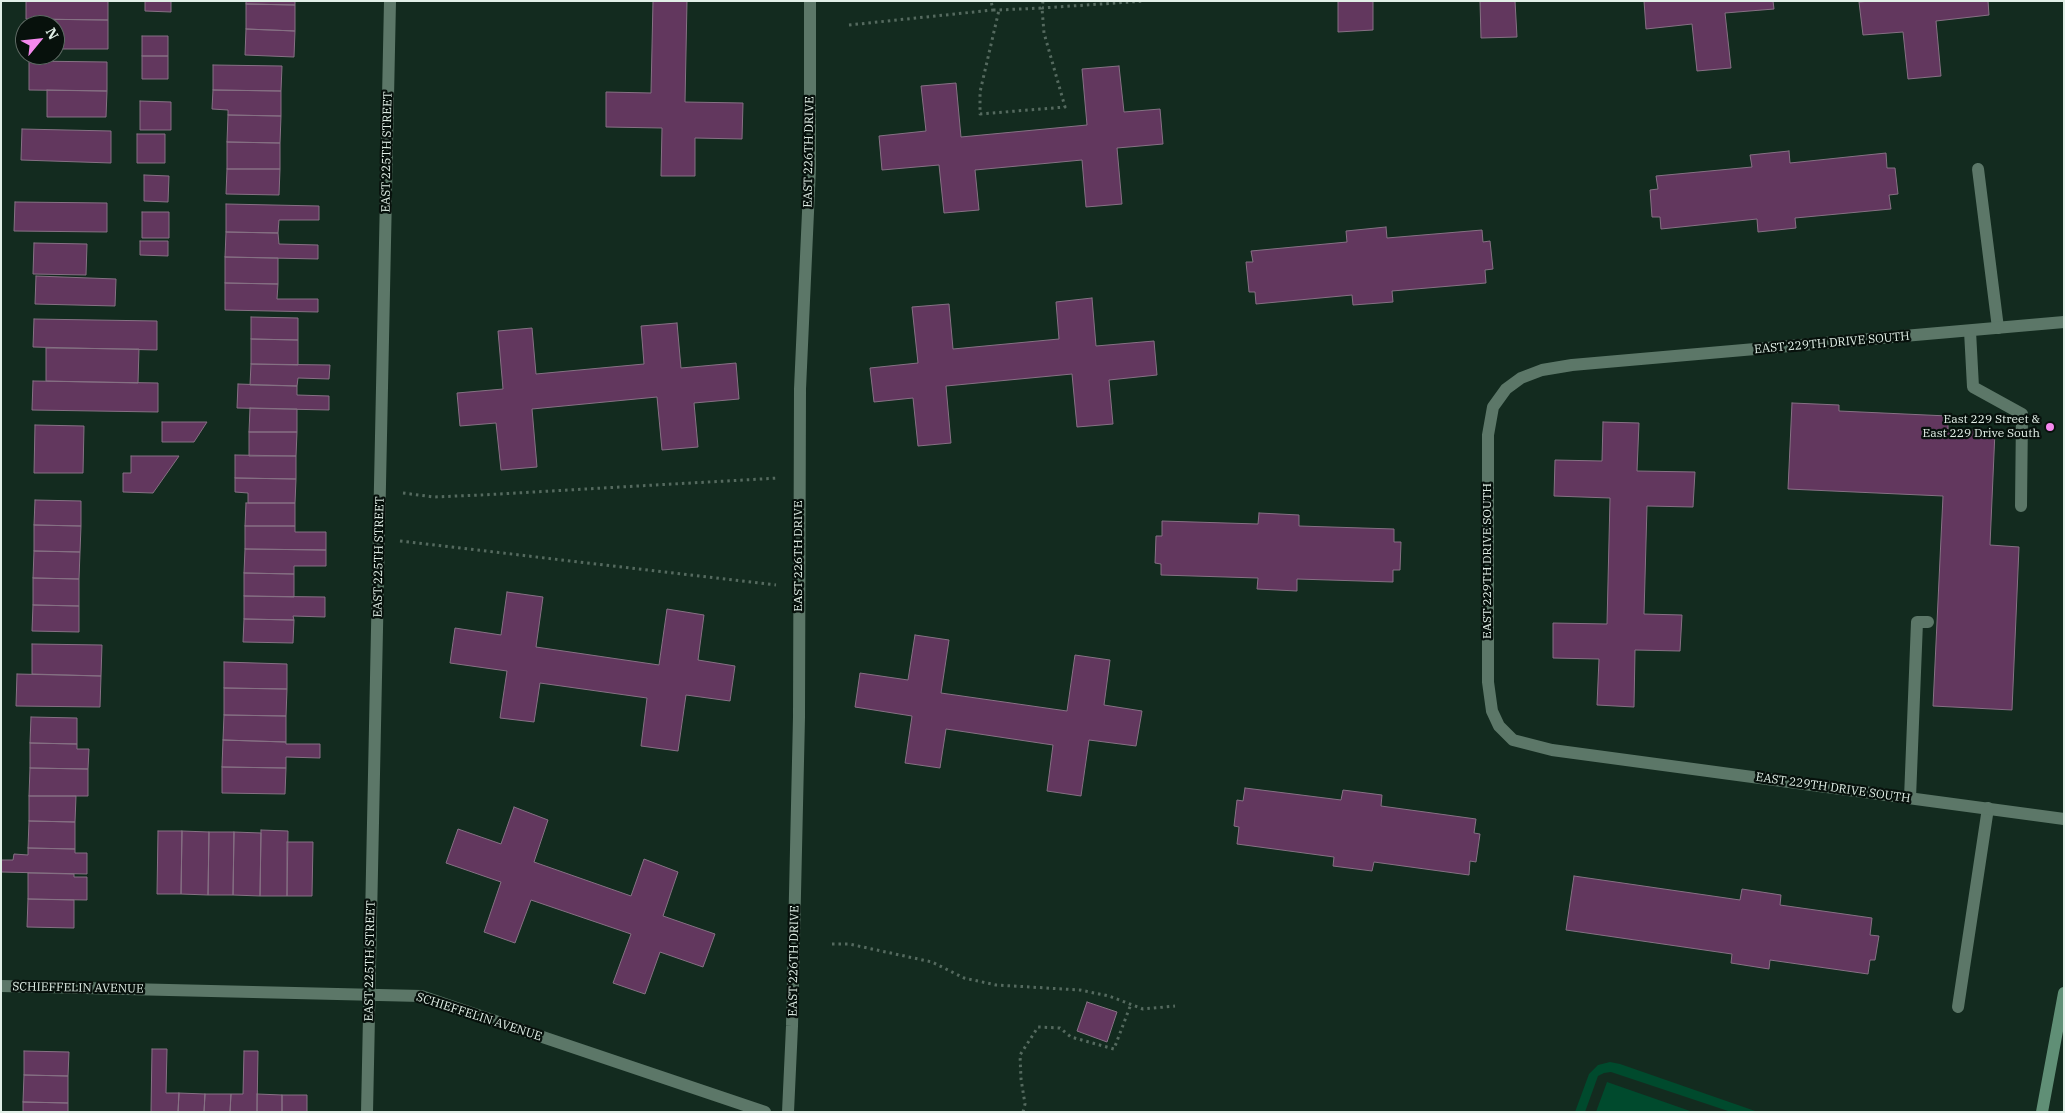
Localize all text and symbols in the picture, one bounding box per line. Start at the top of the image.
north arrow [15,15,65,65]
text: N [42,24,63,43]
street label: EAST 225TH STREET [379,91,395,213]
street label: EAST 226TH DRIVE [801,96,817,208]
street label: EAST 229TH DRIVE SOUTH [1754,329,1910,357]
place label: East 229 Street & East 229 Drive South [1923,413,2040,441]
marker: East 229 Street & East 229 Drive South [2044,421,2056,433]
street label: EAST 229TH DRIVE SOUTH [1481,483,1495,639]
street label: EAST 225TH STREET [371,496,387,618]
street label: EAST 226TH DRIVE [792,500,806,612]
street label: EAST 229TH DRIVE SOUTH [1755,770,1911,806]
street label: EAST 225TH STREET [362,900,378,1022]
street label: EAST 226TH DRIVE [786,905,802,1017]
street label: SCHIEFFELIN AVENUE [12,980,144,996]
street label: SCHIEFFELIN AVENUE [414,990,544,1044]

